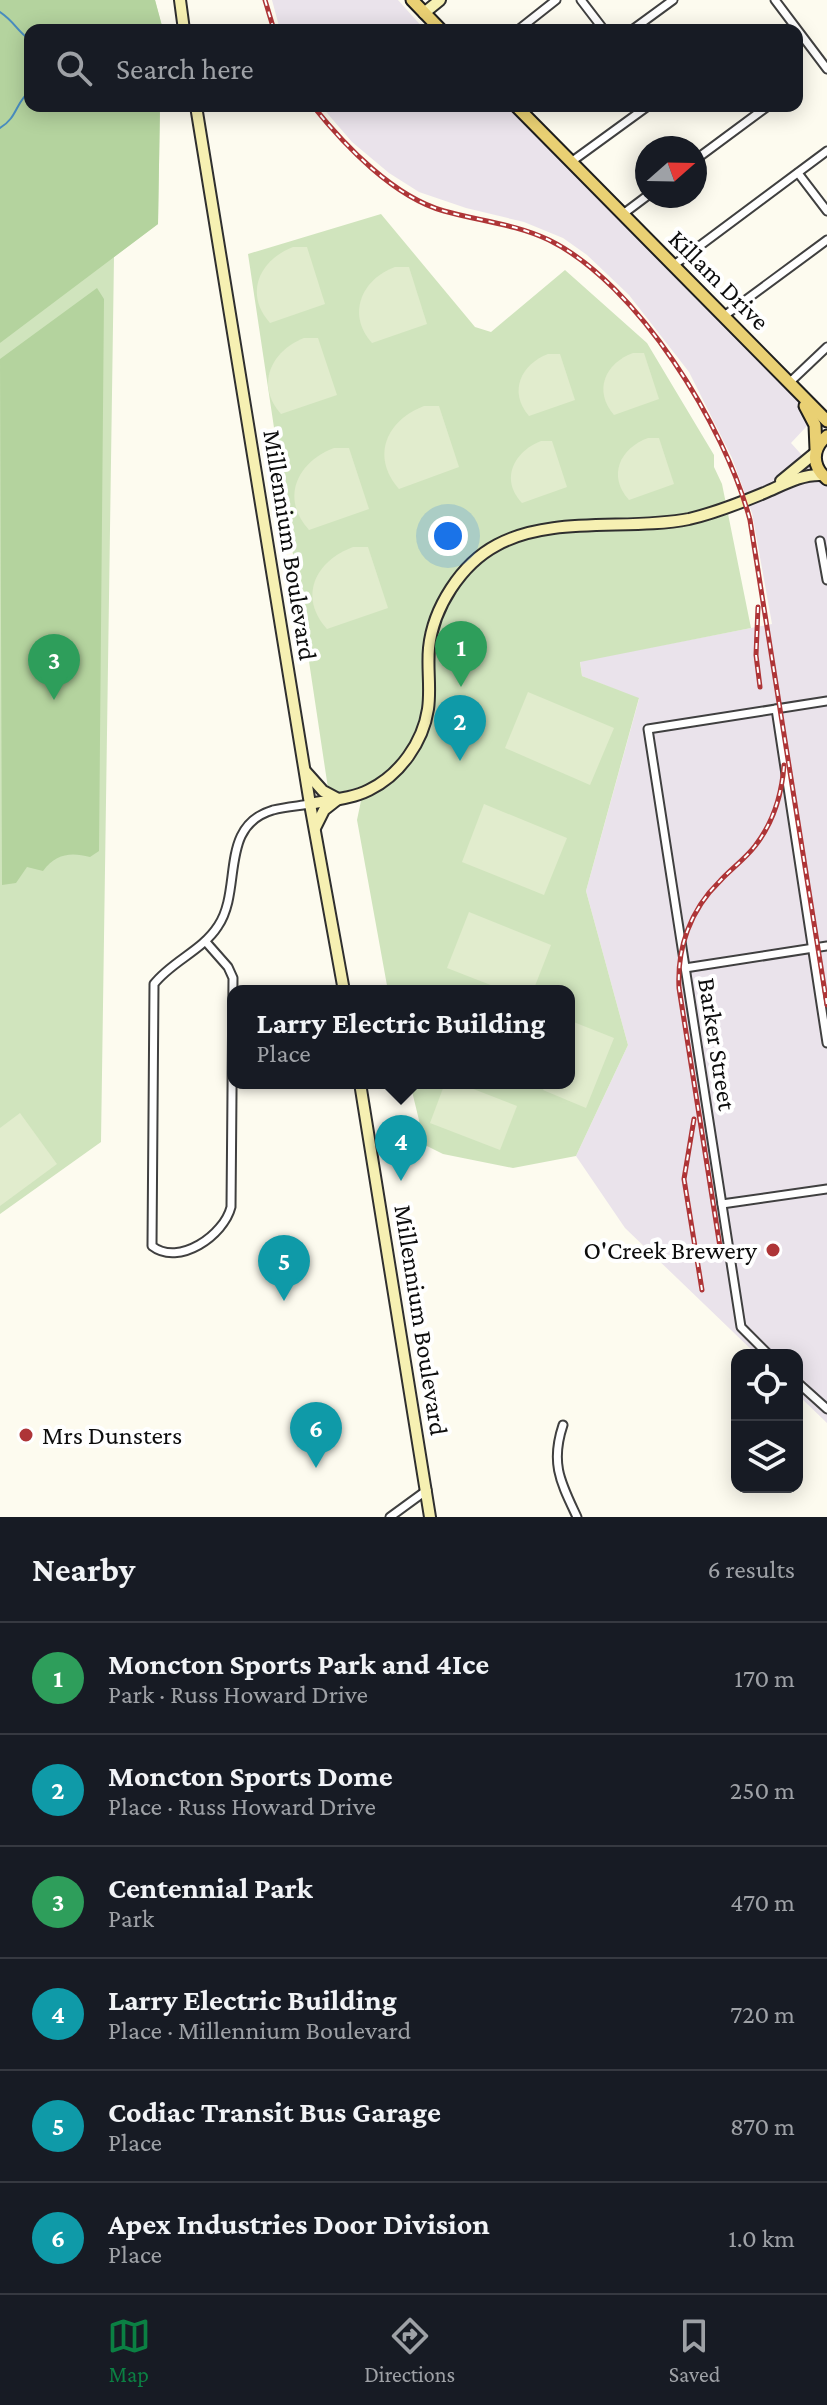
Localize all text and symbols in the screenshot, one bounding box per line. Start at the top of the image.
search box [24,24,803,112]
icon: search [52,46,96,90]
text: Search here [116,52,254,85]
north arrow [635,136,707,208]
street label: Killam Drive [663,224,775,336]
street label: Millennium Boulevard [257,428,323,663]
your location [428,516,468,556]
pin: 1 [435,621,487,687]
pin: 3 [28,634,80,700]
pin: 2 [434,695,486,761]
street label: Barker Street [692,976,742,1113]
popup [227,985,575,1089]
text: Larry Electric Building [257,1006,545,1039]
text: Place [257,1039,311,1068]
pin: 4 [375,1115,427,1181]
street label: Millennium Boulevard [388,1203,454,1438]
pin: 5 [258,1235,310,1301]
place label: O'Creek Brewery [584,1236,758,1265]
marker: O'Creek Brewery [764,1241,782,1259]
map controls [731,1349,803,1493]
button: locate [731,1349,803,1421]
pin: 6 [290,1402,342,1468]
place label: Mrs Dunsters [42,1421,182,1450]
button: layers [731,1421,803,1493]
marker: Mrs Dunsters [17,1426,35,1444]
text: Nearby [32,1551,135,1588]
text: 6 results [707,1555,795,1584]
text: Moncton Sports Park and 4Ice [108,1647,489,1680]
text: 1 [53,1664,63,1693]
text: 170 m [734,1664,795,1693]
text: Park · Russ Howard Drive [108,1680,368,1709]
text: Moncton Sports Dome [108,1759,393,1792]
text: 2 [51,1776,65,1805]
text: 250 m [730,1776,795,1805]
text: Place · Russ Howard Drive [108,1792,376,1821]
text: Centennial Park [108,1871,313,1904]
text: 3 [52,1888,64,1917]
text: 470 m [730,1888,795,1917]
text: Park [108,1904,154,1933]
text: Larry Electric Building [108,1983,397,2016]
text: 4 [51,2000,65,2029]
text: 720 m [730,2000,795,2029]
text: Place · Millennium Boulevard [108,2016,411,2045]
text: Codiac Transit Bus Garage [108,2095,441,2128]
text: 5 [52,2112,64,2141]
text: 870 m [730,2112,795,2141]
text: Place [108,2128,162,2157]
text: Apex Industries Door Division [108,2207,490,2240]
text: 6 [51,2224,65,2253]
text: 1.0 km [728,2224,795,2253]
text: Place [108,2240,162,2269]
tab: Map [107,2314,151,2387]
tab: Directions [364,2314,455,2387]
tab: Saved [669,2314,720,2387]

